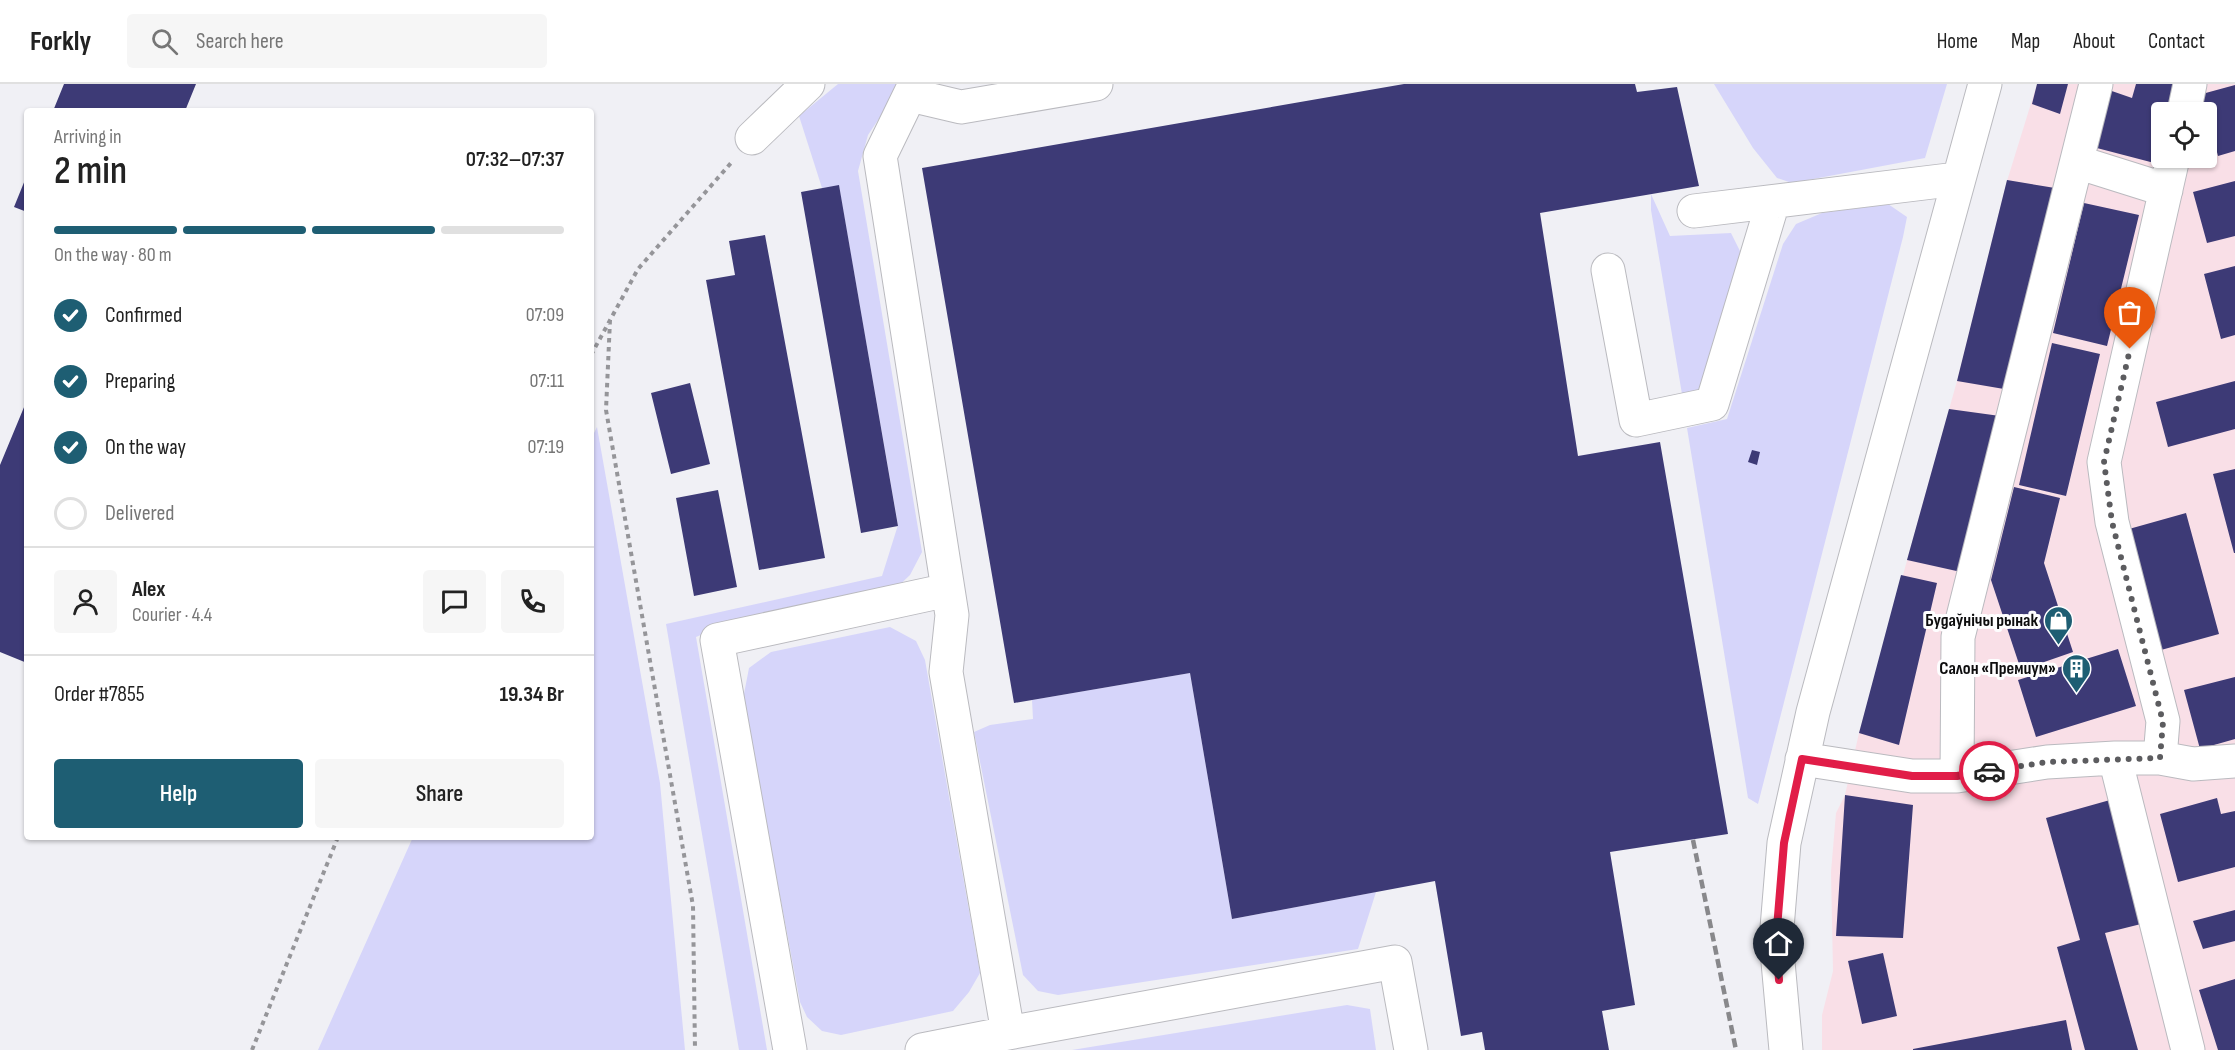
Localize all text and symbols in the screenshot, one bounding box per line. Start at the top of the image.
search box [127,14,547,68]
text: Forkly [30,25,91,58]
icon: search [148,25,181,58]
text: Search here [196,28,284,55]
text: Home [1937,29,1978,54]
text: Map [2011,29,2040,54]
text: About [2073,29,2115,54]
text: Contact [2148,29,2205,54]
map controls [2151,102,2217,168]
button: locate [2151,102,2217,168]
text: Arriving in [54,125,122,149]
text: 07:32–07:37 [466,146,564,173]
text: 2 min [54,148,127,195]
text: On the way · 80 m [54,243,172,267]
pin [2104,287,2155,349]
icon: bag [2113,296,2146,329]
icon: check [54,299,87,332]
text: Confirmed [105,302,182,329]
text: 07:09 [526,303,564,327]
icon: check [54,365,87,398]
text: Preparing [105,368,175,395]
text: 07:11 [529,369,564,393]
icon: check [54,431,87,464]
text: On the way [105,434,186,461]
text: 07:19 [528,435,564,459]
text: Delivered [105,500,174,527]
button: person [54,570,117,633]
button: chat [423,570,486,633]
button: phone [501,570,564,633]
text: Alex [132,576,165,603]
text: Courier · 4.4 [132,603,212,627]
shop icon: Будаўнічы рынак [2043,604,2075,646]
place label: Будаўнічы рынак [1925,610,2038,631]
building icon: Салон «Премиум» [2061,652,2093,694]
place label: Салон «Премиум» [1939,658,2056,679]
text: Order #7855 [54,681,145,708]
text: 19.34 Br [499,681,564,708]
courier [1959,741,2019,801]
icon: car [1973,755,2006,788]
button: Help [54,759,303,828]
button: Share [315,759,564,828]
pin [1753,918,1804,980]
icon: home [1762,927,1795,960]

